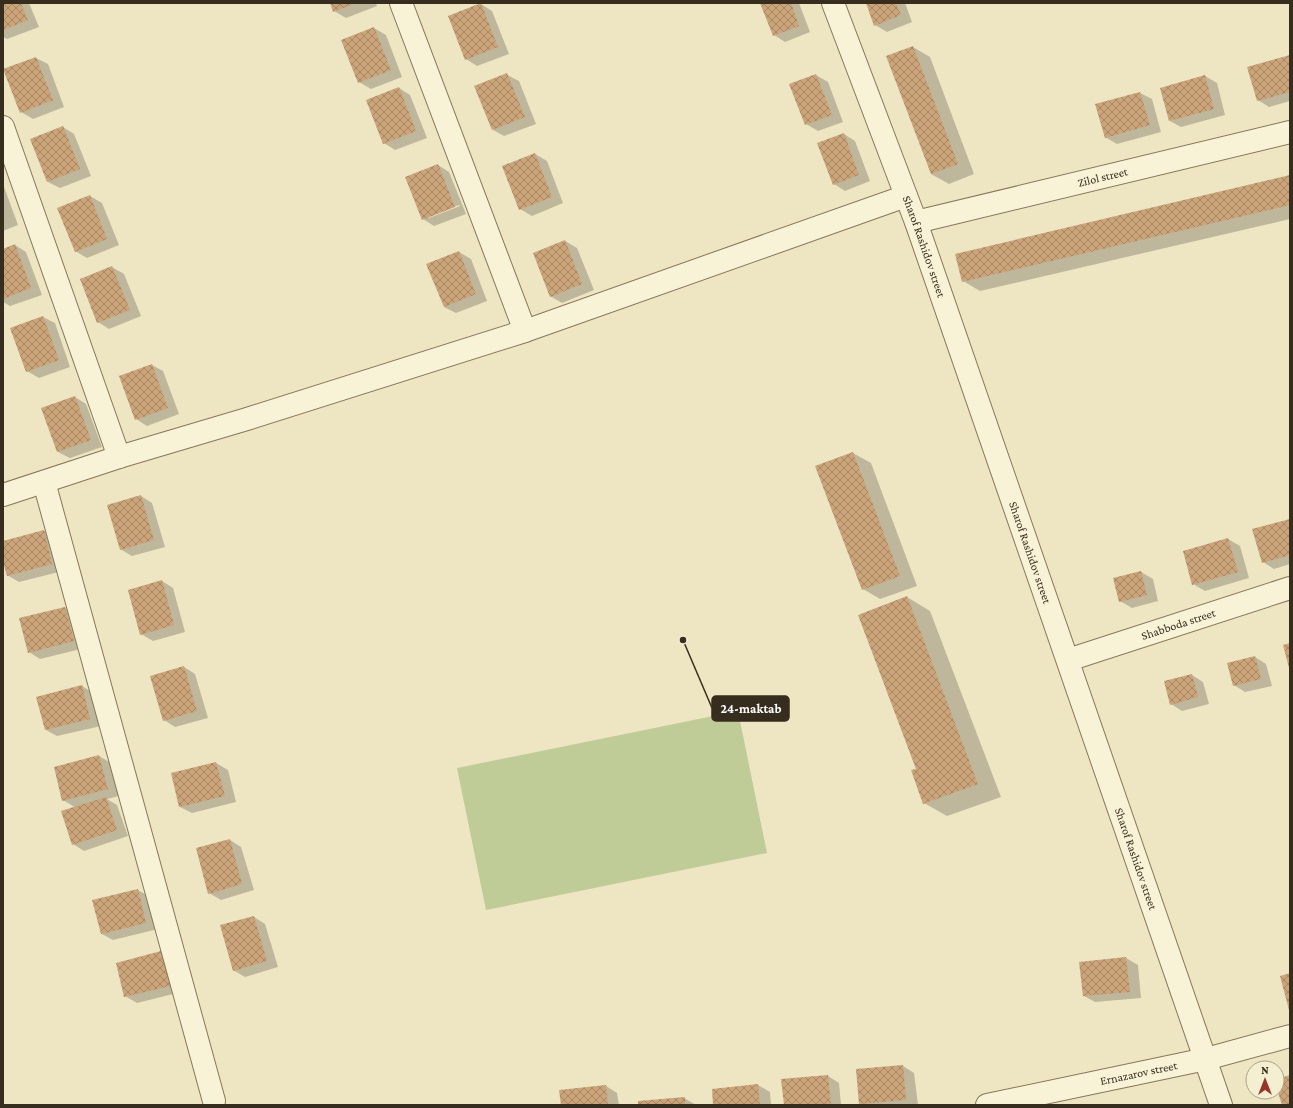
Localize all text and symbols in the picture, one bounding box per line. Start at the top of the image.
street label: Zilol street [1076,164,1130,190]
street label: Sharof Rashidov street [900,194,949,300]
street label: Sharof Rashidov street [1006,500,1055,607]
street label: Shabboda street [1139,605,1218,643]
callout: 24-maktab [712,696,789,721]
text: 24-maktab [720,701,782,716]
street label: Sharof Rashidov street [1112,806,1160,913]
street label: Ernazarov street [1099,1058,1180,1088]
north arrow [1245,1060,1285,1100]
text: N [1261,1064,1269,1076]

